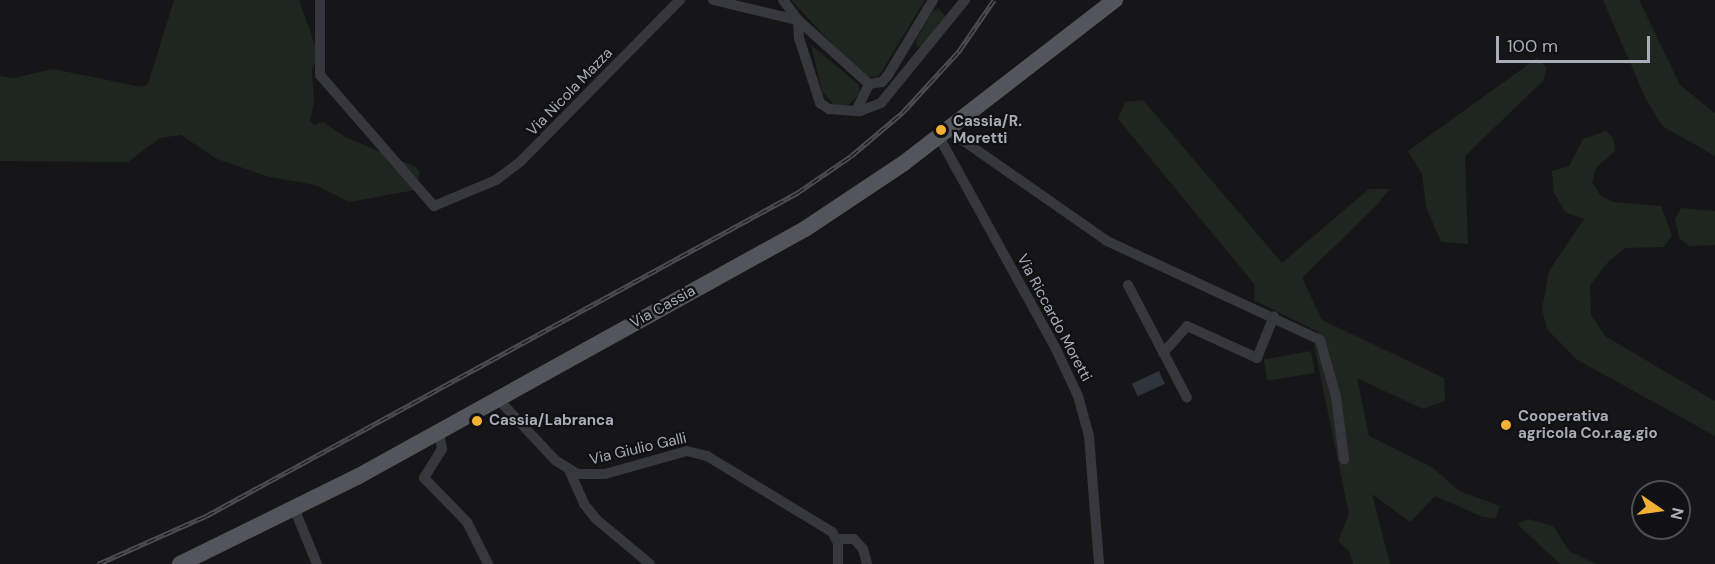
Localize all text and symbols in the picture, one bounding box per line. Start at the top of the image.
scale bar [1499,24,1654,62]
text: 100 m [1507,34,1558,58]
street label: Via Nicola Mazza [523,44,617,140]
place label: Cassia/R. Moretti [953,112,1022,147]
marker: Cassia/R. Moretti [934,123,948,137]
street label: Via Riccardo Moretti [1013,251,1095,385]
street label: Via Cassia [627,282,699,332]
place label: Cooperativa agricola Co.r.ag.gio [1518,407,1658,442]
place label: Cassia/Labranca [489,412,614,430]
marker: Cassia/Labranca [470,414,484,428]
marker: Cooperativa agricola Co.r.ag.gio [1499,418,1513,432]
street label: Via Giulio Galli [588,429,688,469]
north arrow [1631,480,1691,540]
text: N [1666,506,1689,522]

